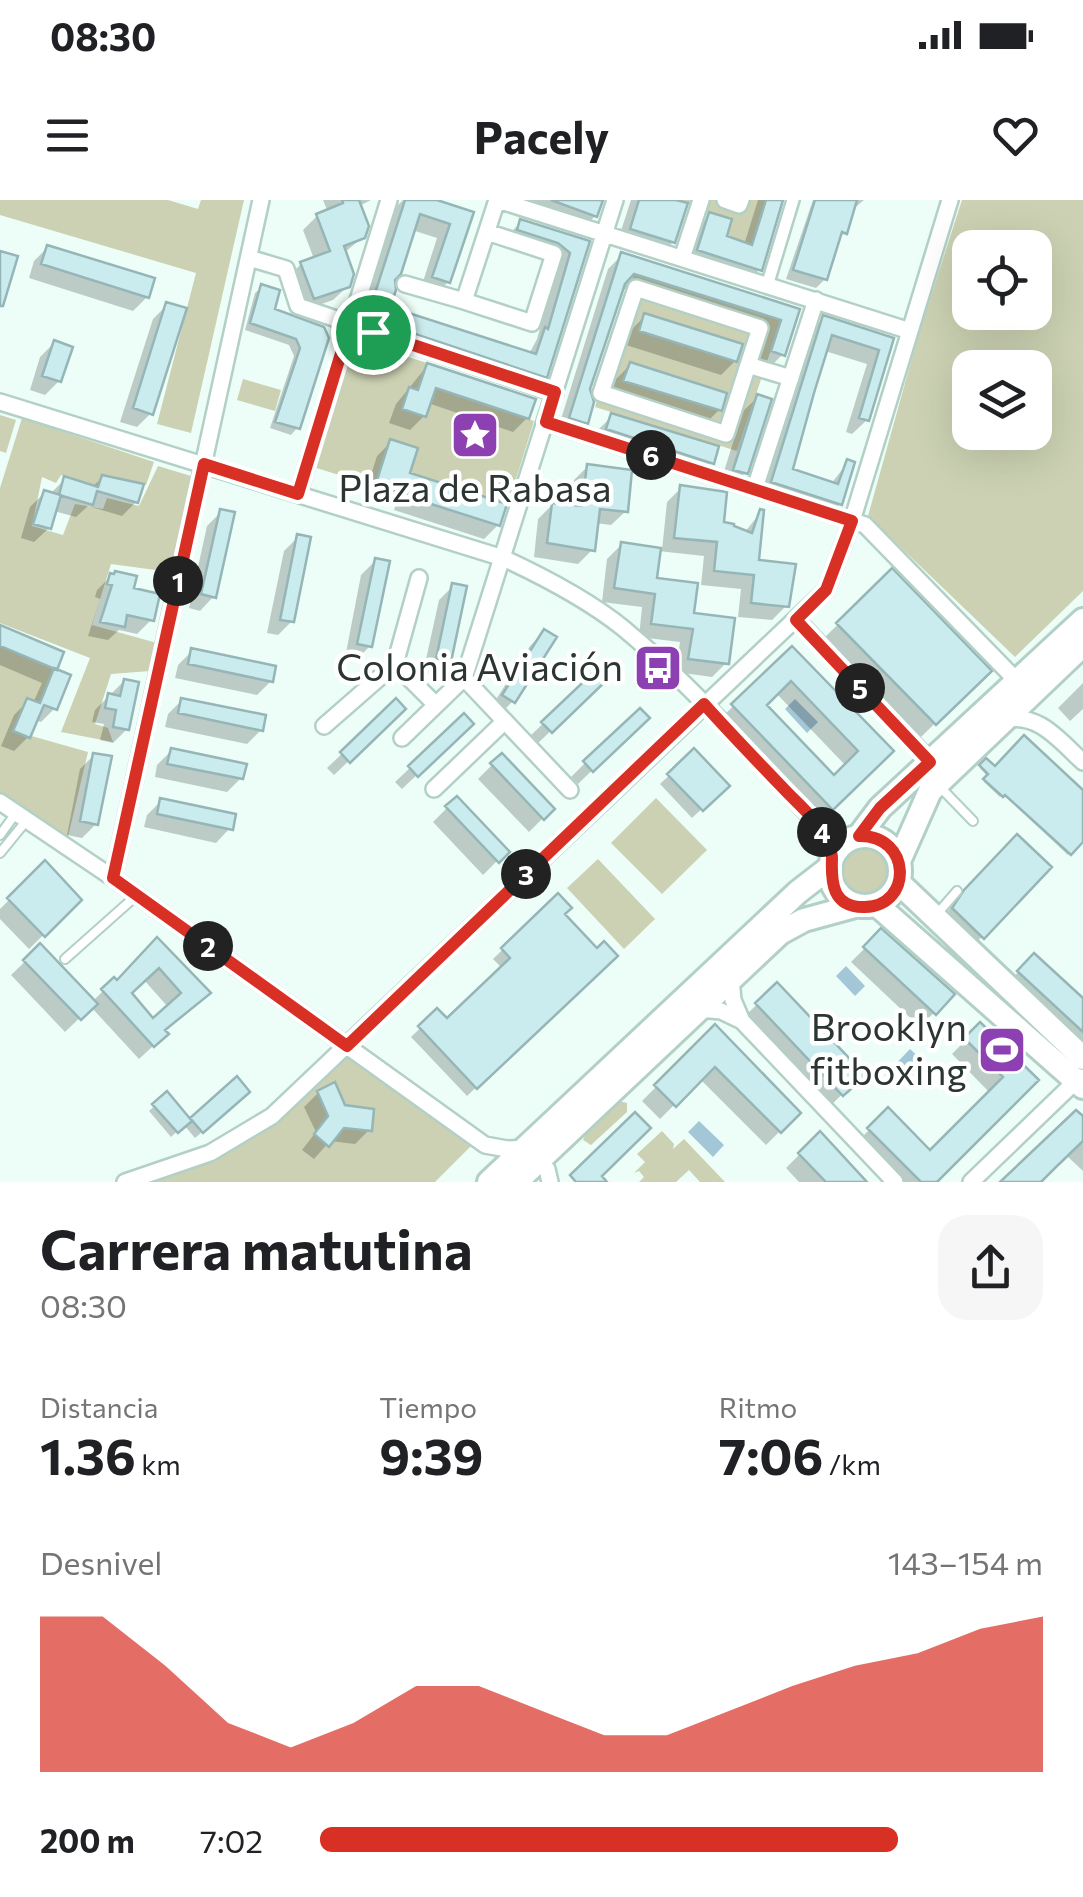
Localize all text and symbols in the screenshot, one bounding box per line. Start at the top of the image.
text: 08:30 [50,12,156,59]
icon: menu [40,108,95,163]
text: Pacely [474,108,609,163]
icon: heart [988,108,1043,163]
map controls [952,230,1052,450]
button: locate [952,230,1052,330]
pin [331,290,416,375]
icon: arrive [346,305,401,360]
button: layers [952,350,1052,450]
place icon: Plaza de Rabasa [449,409,501,461]
pin: 6 [626,430,676,480]
text: 6 [642,438,660,472]
place label: Plaza de Rabasa [338,463,612,510]
pin: 1 [153,556,203,606]
text: 1 [172,564,184,598]
place label: Colonia Aviación [336,642,623,689]
bus stop icon: Colonia Aviación [632,642,684,694]
pin: 5 [835,663,885,713]
text: 5 [852,671,868,705]
pin: 4 [797,807,847,857]
text: 4 [813,815,831,849]
pin: 3 [501,849,551,899]
text: 3 [518,857,534,891]
pin: 2 [183,921,233,971]
text: 2 [200,929,216,963]
place label: Brooklyn fitboxing [810,1002,967,1093]
sports icon: Brooklyn fitboxing [976,1024,1028,1076]
text: Carrera matutina [40,1214,473,1281]
button: share [938,1215,1043,1320]
text: 08:30 [40,1285,127,1325]
text: Distancia [40,1390,158,1424]
text: Tiempo [379,1390,477,1424]
text: Ritmo [719,1390,797,1424]
text: 1.36 [40,1424,136,1485]
text: 9:39 [379,1424,483,1485]
text: 7:06 [719,1424,823,1485]
text: km [136,1447,181,1481]
text: /km [823,1447,881,1481]
text: Desnivel [40,1542,162,1582]
text: 143–154 m [888,1542,1043,1582]
text: 200 m [40,1820,135,1860]
text: 7:02 [200,1820,263,1860]

